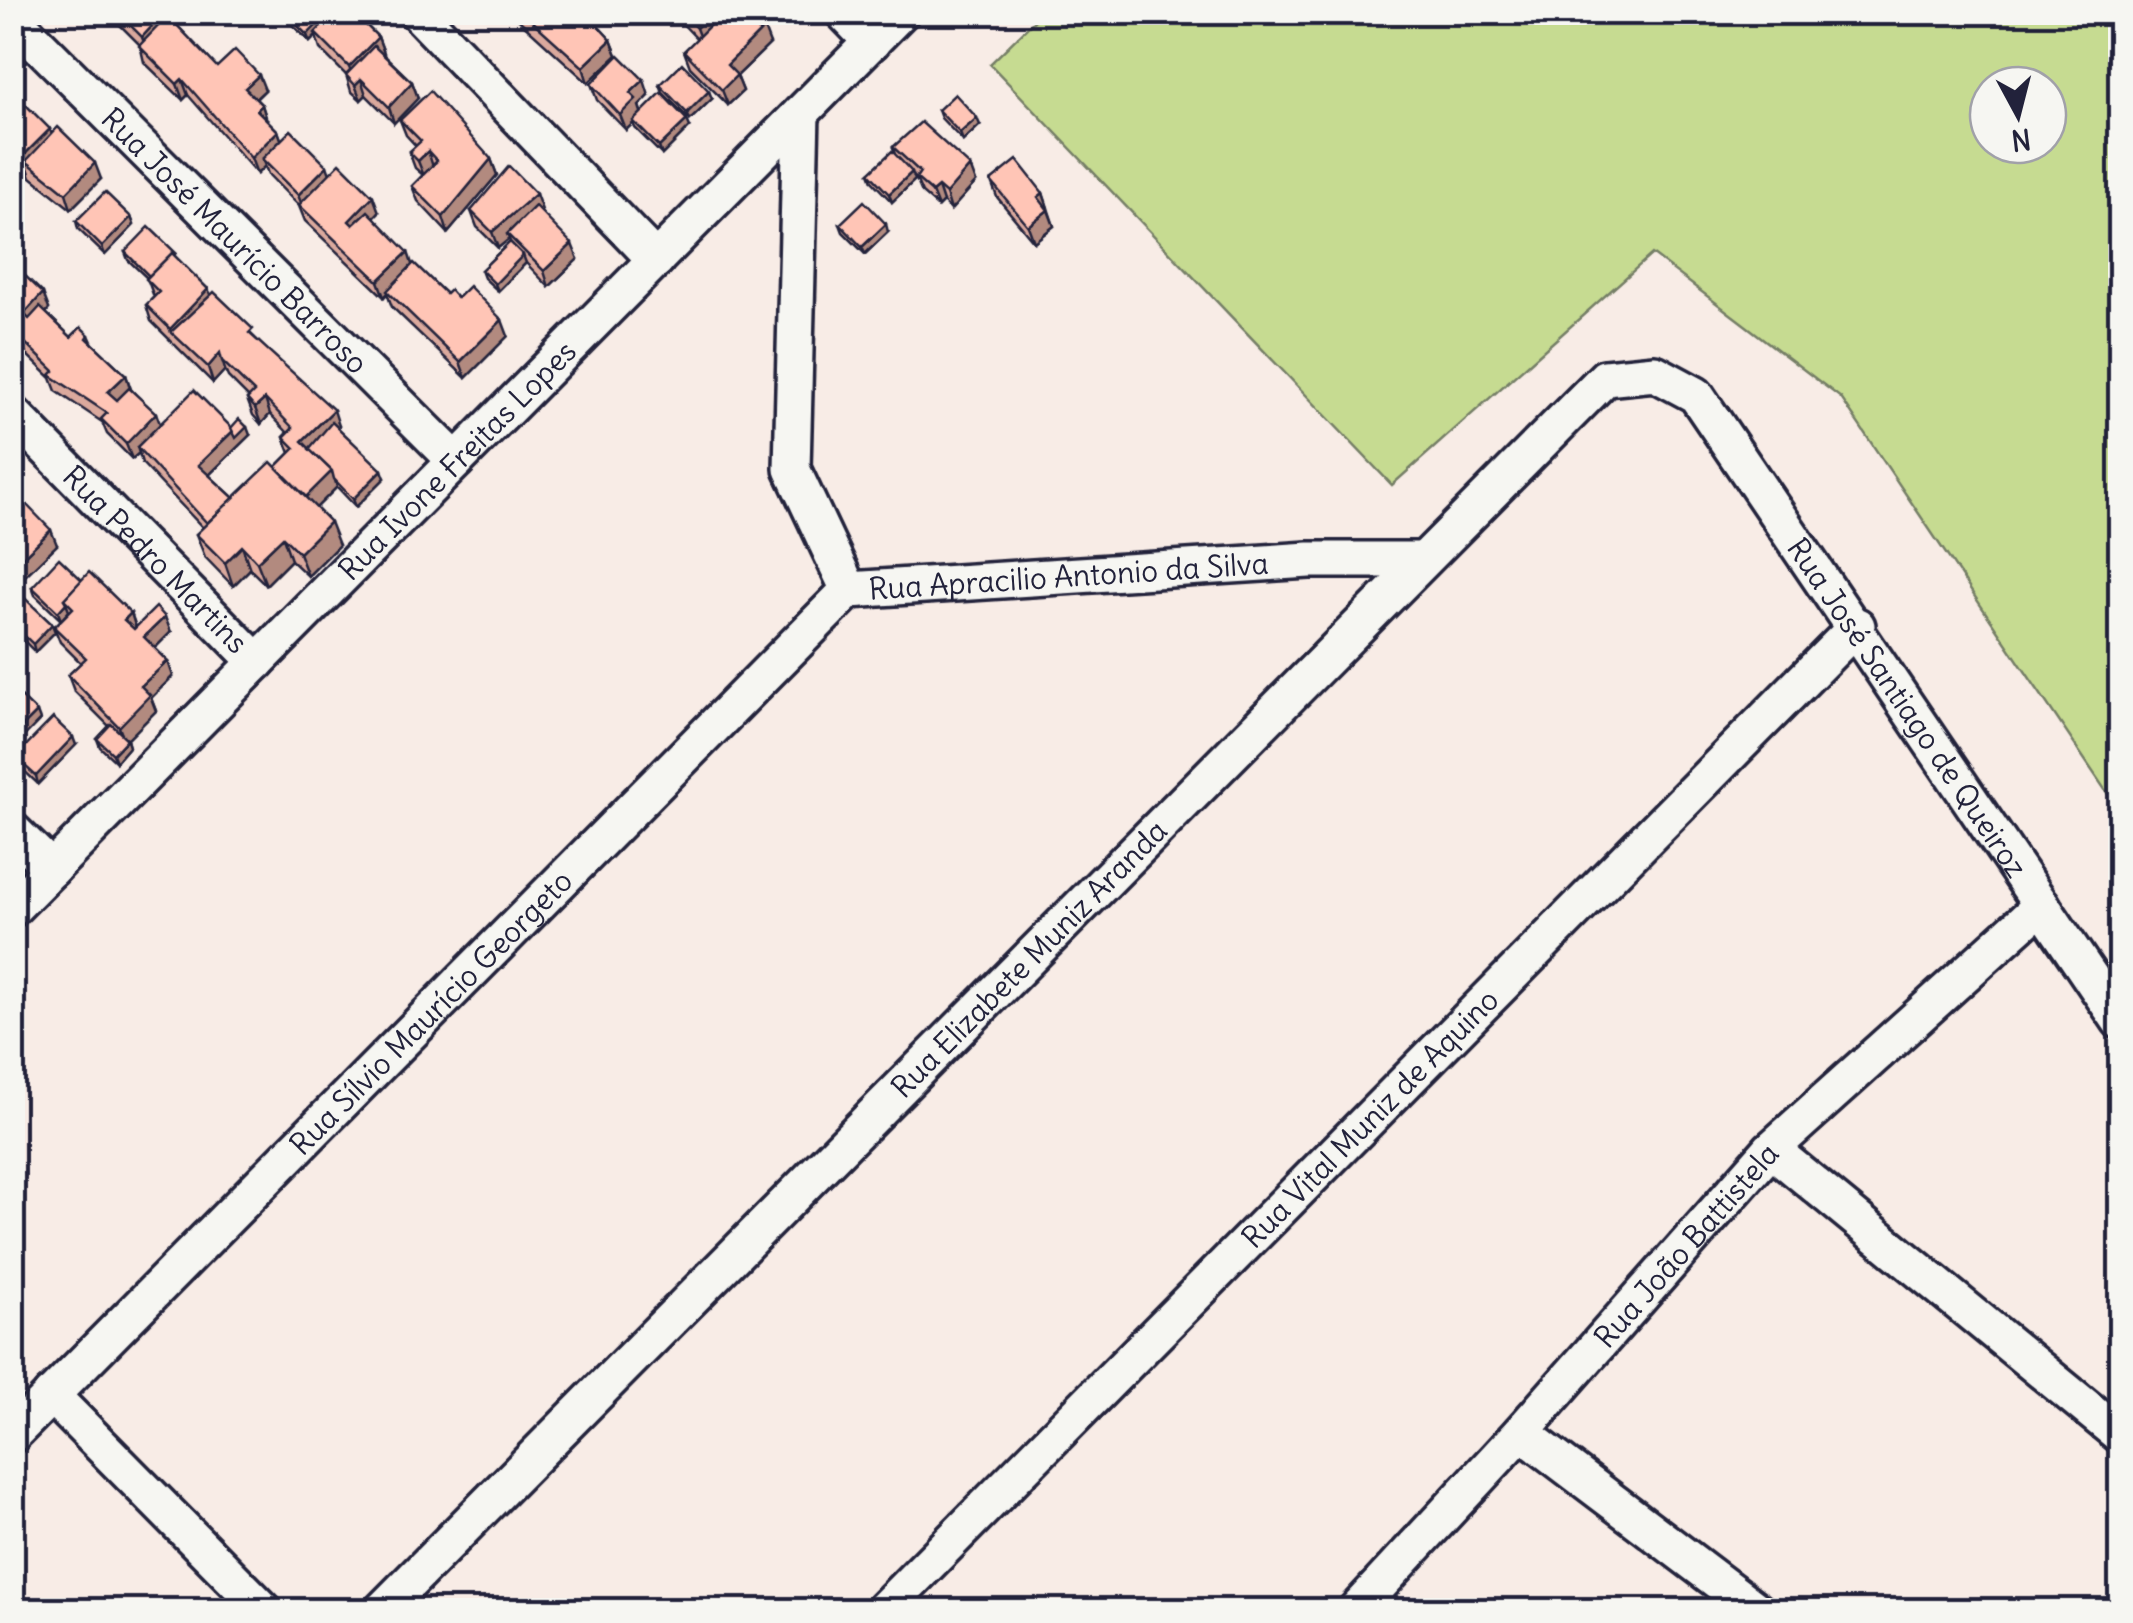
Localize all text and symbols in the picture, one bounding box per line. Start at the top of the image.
north arrow [1968,65,2068,165]
street label: Rua José Maurício Barroso [94,99,376,382]
text: N [2009,121,2033,159]
street label: Rua Ivone Freitas Lopes [330,332,584,588]
street label: Rua Pedro Martins [55,457,257,661]
street label: Rua José Santiago de Queiroz [1779,530,2036,884]
street label: Rua Apracilio Antonio da Silva [867,544,1270,608]
street label: Rua Elizabete Muniz Aranda [883,811,1175,1106]
street label: Rua Sílvio Maurício Georgeto [281,862,580,1163]
street label: Rua Vital Muniz de Aquino [1233,981,1506,1256]
street label: Rua João Battistela [1585,1135,1787,1356]

